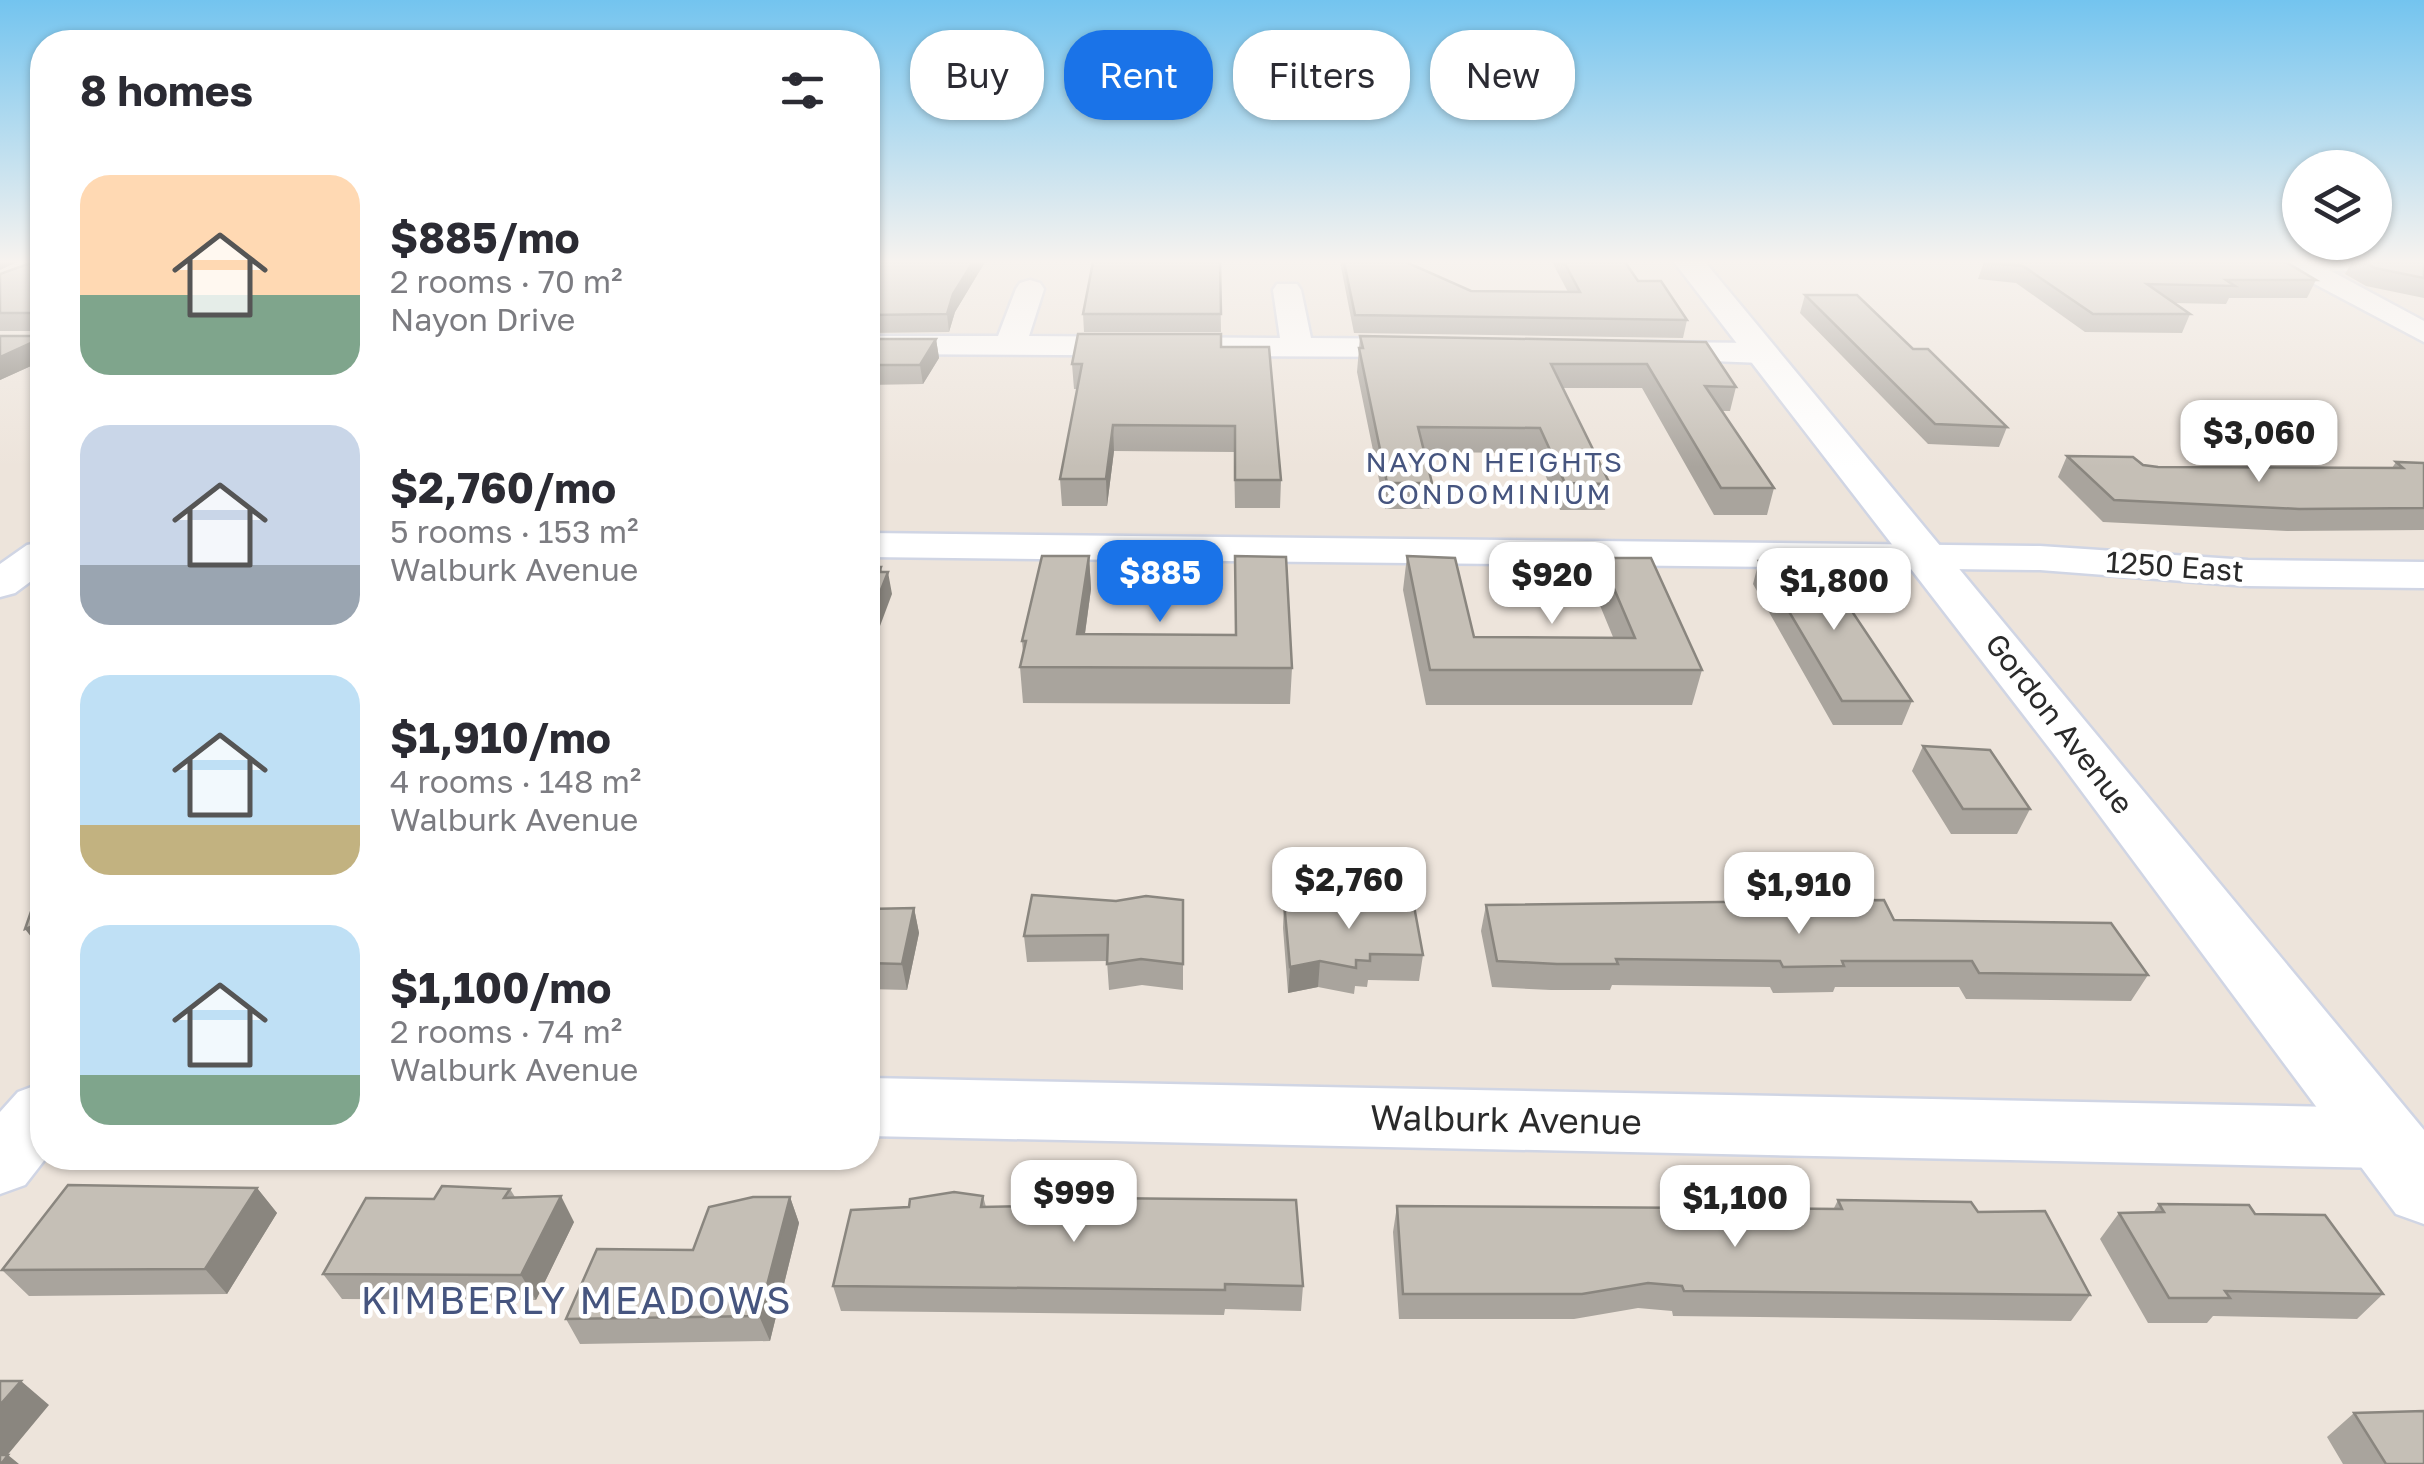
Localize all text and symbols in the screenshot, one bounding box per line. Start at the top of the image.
chip: Buy [910,30,1044,120]
chip: Rent [1064,30,1213,120]
chip: Filters [1233,30,1410,120]
chip: New [1430,30,1575,120]
icon: filters [775,63,830,118]
text: 8 homes [80,65,253,115]
map controls [2282,150,2392,260]
button: layers [2282,150,2392,260]
text: $885/mo [390,212,580,262]
icon: home [160,215,280,335]
text: 2 rooms · 70 m² [390,262,623,300]
text: Nayon Drive [390,300,575,338]
pin: $3,060 [2178,400,2340,485]
text: $3,060 [2202,413,2316,451]
district label: NAYON HEIGHTS CONDOMINIUM [1366,445,1625,510]
text: $2,760/mo [390,462,616,512]
icon: home [160,465,280,585]
text: 5 rooms · 153 m² [390,512,639,550]
pin: $885 [1101,540,1219,625]
pin: $920 [1493,542,1611,627]
street label: 1250 East [2105,543,2245,589]
pin: $1,800 [1753,548,1915,633]
text: Walburk Avenue [390,550,638,588]
text: $885 [1119,553,1201,591]
text: $920 [1511,555,1593,593]
text: $1,800 [1779,561,1889,599]
street label: Gordon Avenue [1978,626,2141,821]
text: $1,910/mo [390,712,611,762]
icon: home [160,715,280,835]
text: 4 rooms · 148 m² [390,762,641,800]
text: Walburk Avenue [390,800,638,838]
pin: $2,760 [1268,847,1430,932]
pin: $1,910 [1718,852,1880,937]
text: $2,760 [1294,860,1404,898]
text: $1,910 [1746,865,1852,903]
text: $1,100/mo [390,962,612,1012]
icon: home [160,965,280,1085]
text: 2 rooms · 74 m² [390,1012,622,1050]
text: Walburk Avenue [390,1050,638,1088]
street label: Walburk Avenue [1370,1096,1642,1142]
pin: $999 [1015,1160,1133,1245]
pin: $1,100 [1654,1165,1816,1250]
text: $999 [1033,1173,1115,1211]
text: $1,100 [1682,1178,1788,1216]
district label: KIMBERLY MEADOWS [361,1277,793,1322]

